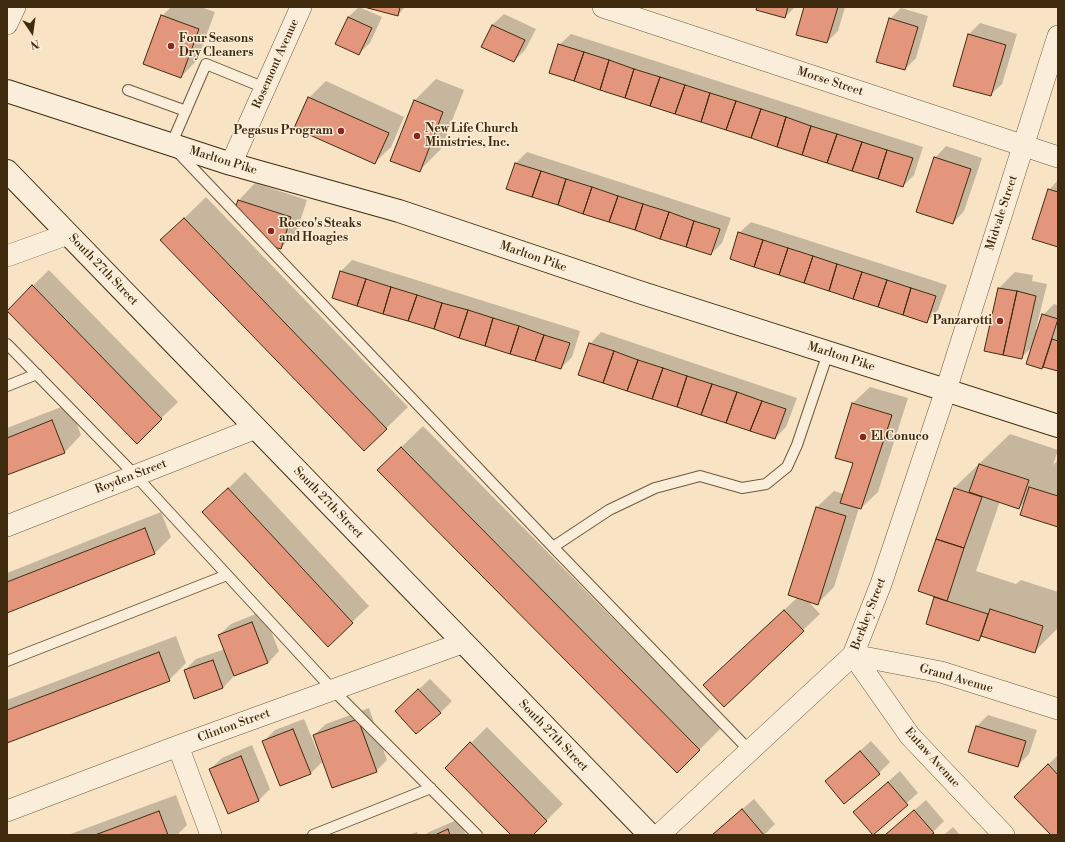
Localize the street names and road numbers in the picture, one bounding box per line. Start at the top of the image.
street label: Rosemont Avenue [250,17,302,111]
street label: Morse Street [795,65,865,99]
street label: Marlton Pike [187,144,259,178]
street label: Midvale Street [983,174,1021,252]
street label: South 27th Street [65,231,141,309]
street label: Marlton Pike [498,239,568,275]
street label: Marlton Pike [805,339,877,375]
street label: Royden Street [93,457,169,497]
street label: South 27th Street [290,464,366,542]
street label: Berkley Street [849,576,889,652]
street label: Grand Avenue [917,662,995,696]
street label: South 27th Street [515,697,591,775]
street label: Clinton Street [196,706,272,746]
street label: Eutaw Avenue [901,725,963,791]

